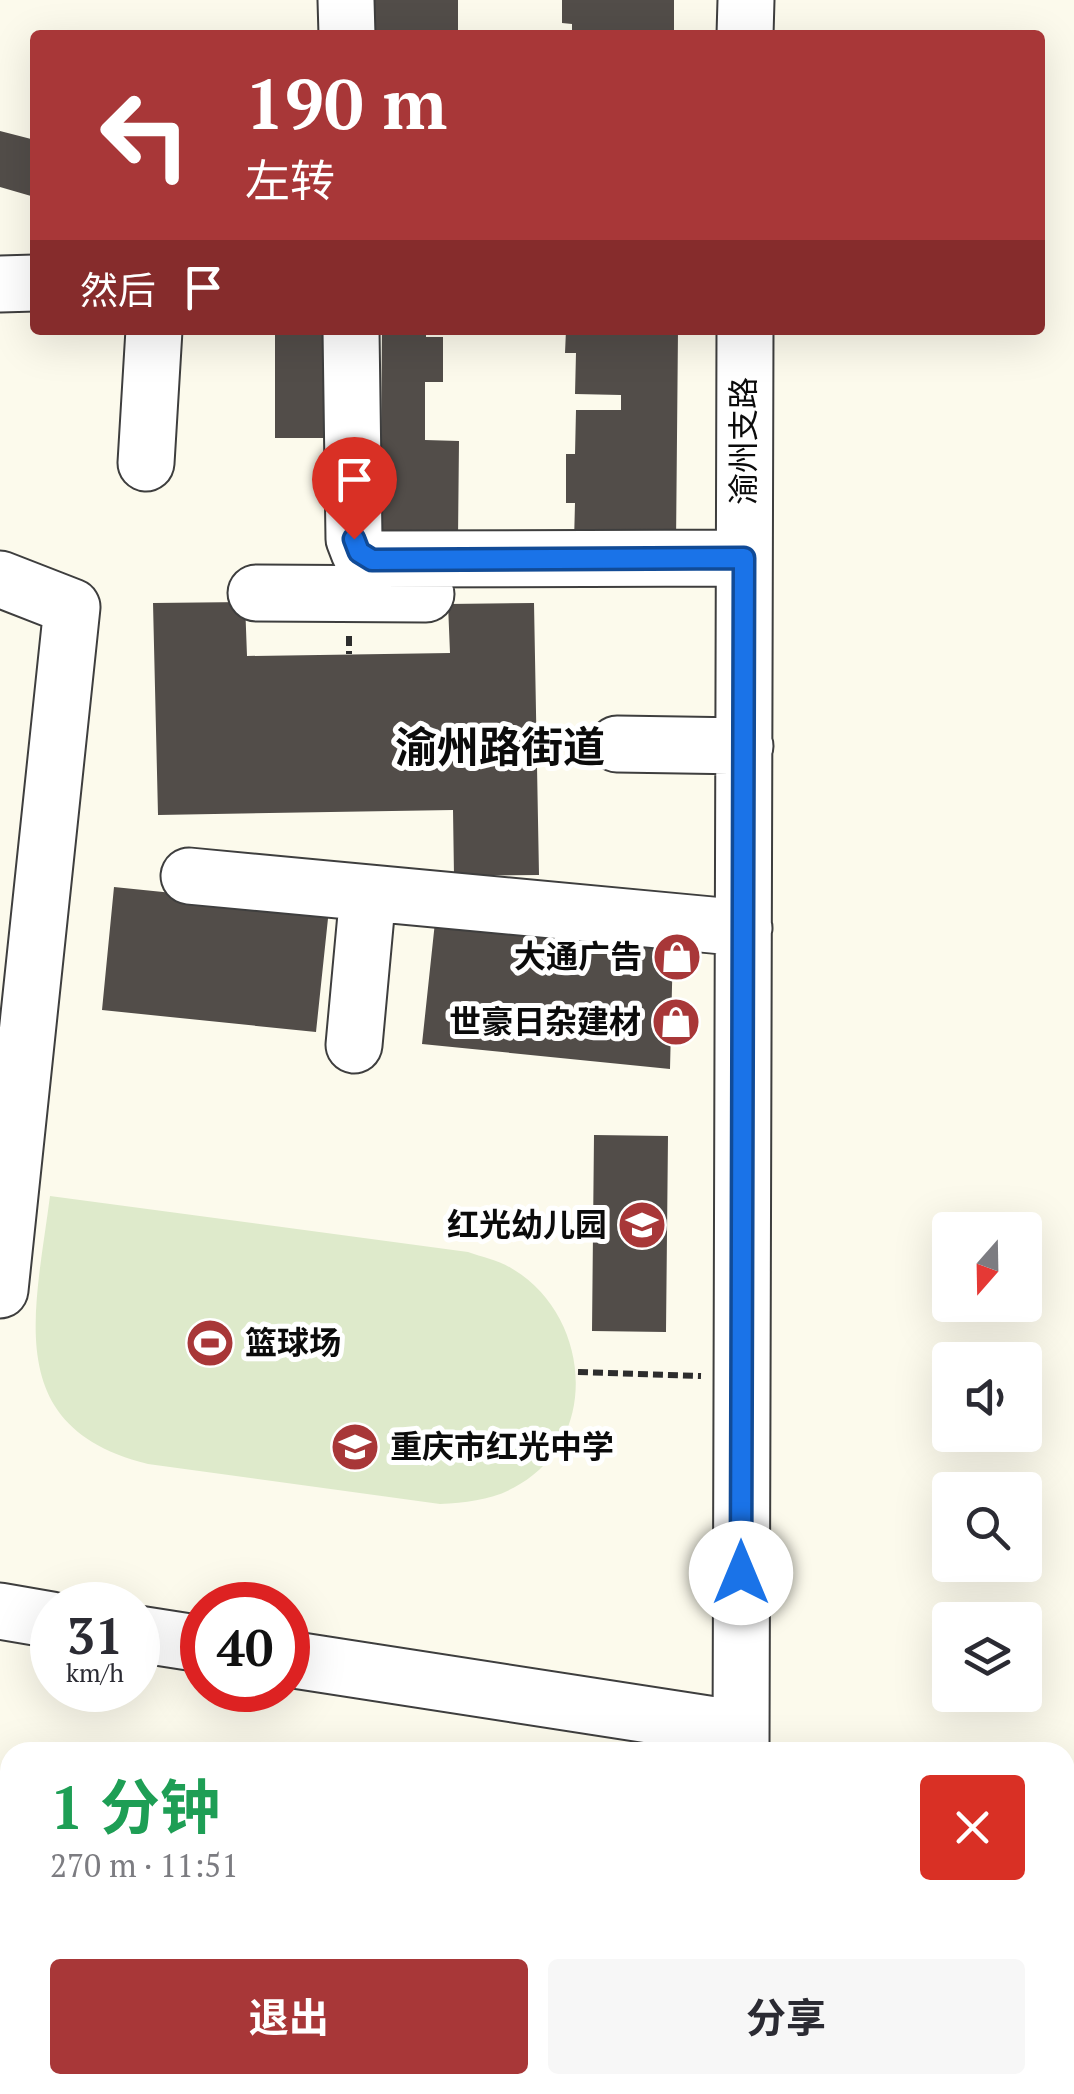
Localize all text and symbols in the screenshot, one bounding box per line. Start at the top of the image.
text: 190 m [245,56,447,149]
icon: left [80,70,210,200]
text: 左转 [245,150,335,210]
icon: arrive [176,260,231,315]
text: 然后 [80,265,156,315]
street label: 渝州支路 [722,377,764,505]
pin [312,437,397,540]
icon: arrive [327,452,382,507]
district label: 渝州路街道 [395,718,605,774]
shop icon: 大通广告 [651,931,703,983]
place label: 大通广告 [514,935,642,977]
shop icon: 世豪日杂建材 [650,996,702,1048]
place label: 世豪日杂建材 [449,1000,641,1042]
school or university icon: 红光幼儿园 [616,1199,668,1251]
place label: 红光幼儿园 [447,1203,607,1245]
north arrow [932,1212,1042,1322]
map controls [932,1212,1042,1712]
sports icon: 篮球场 [184,1317,236,1369]
place label: 篮球场 [245,1321,341,1363]
button: sound [932,1342,1042,1452]
school or university icon: 重庆市红光中学 [329,1421,381,1473]
place label: 重庆市红光中学 [390,1425,614,1467]
button: search [932,1472,1042,1582]
position arrow [689,1521,793,1625]
speed limit sign: 40 [180,1582,310,1712]
text: 31 [67,1602,123,1668]
button: layers [932,1602,1042,1712]
text: km/h [66,1656,124,1689]
text: 1 分钟 [50,1767,220,1846]
button: close [920,1775,1025,1880]
text: 270 m · 11:51 [50,1844,238,1886]
button: 退出 [50,1959,528,2074]
button: 分享 [548,1959,1025,2074]

